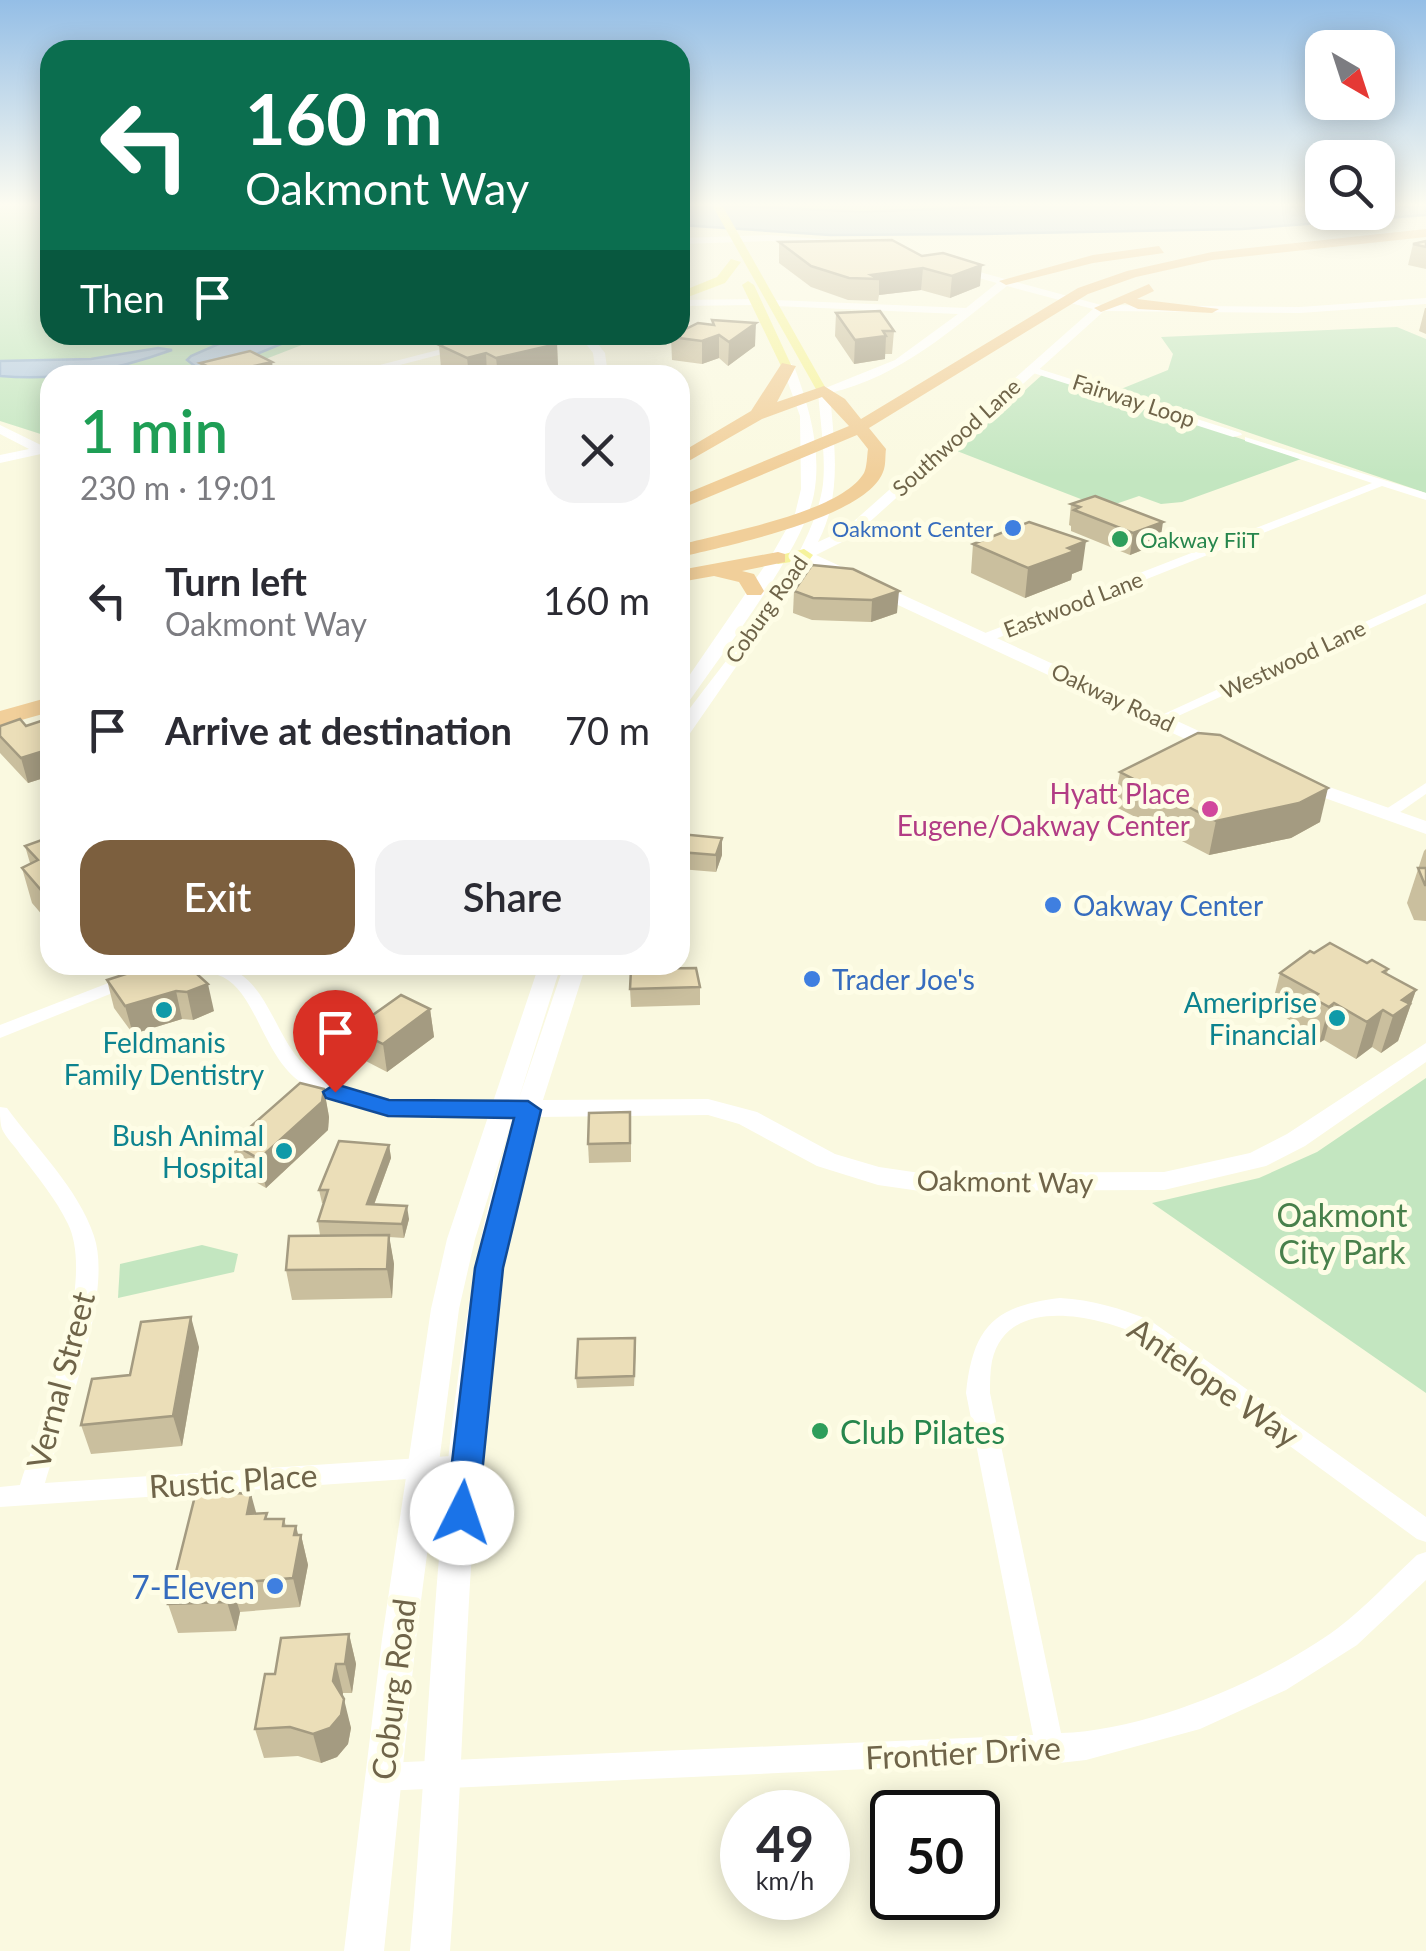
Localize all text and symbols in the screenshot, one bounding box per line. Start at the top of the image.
north arrow [1305,30,1395,120]
map controls [1305,30,1395,230]
text: 160 m [245,76,442,160]
icon: left [80,80,210,210]
button: search [1305,140,1395,230]
text: Oakmont Way [245,161,529,215]
icon: arrive [185,270,240,325]
text: Then [80,275,165,321]
street label: Fairway Loop [1069,368,1199,432]
street label: Southwood Lane [886,372,1026,502]
text: 1 min [80,394,228,466]
button: close [545,398,650,503]
text: 230 m · 19:01 [80,468,277,507]
place label: Oakmont Center [832,515,993,542]
marker: Oakmont Center [1002,517,1024,539]
place label: Oakway FiiT [1140,526,1260,553]
marker: Oakway FiiT [1109,528,1131,550]
street label: Coburg Road [719,550,813,668]
text: Turn left [165,558,307,604]
street label: Eastwood Lane [1000,565,1146,643]
icon: left [80,573,135,628]
text: 160 m [543,577,650,623]
text: Oakmont Way [165,604,367,643]
street label: Westwood Lane [1216,614,1370,704]
street label: Oakway Road [1047,657,1179,737]
icon: arrive [80,703,135,758]
text: Arrive at destination [165,707,512,753]
text: 70 m [565,707,650,753]
place label: Hyatt Place Eugene/Oakway Center [897,776,1190,842]
marker: Hyatt Place Eugene/Oakway Center [1199,798,1221,820]
button: Exit [80,840,355,955]
button: Share [375,840,650,955]
place label: Oakway Center [1073,888,1263,922]
marker: Oakway Center [1042,894,1064,916]
place label: Trader Joe's [832,962,975,996]
marker: Trader Joe's [801,968,823,990]
place label: Ameriprise Financial [1184,985,1317,1051]
pin [293,990,378,1093]
marker: Feldmanis Family Dentistry [153,999,175,1021]
icon: arrive [308,1005,363,1060]
marker: Ameriprise Financial [1326,1007,1348,1029]
place label: Feldmanis Family Dentistry [64,1025,265,1091]
place label: Bush Animal Hospital [112,1118,264,1184]
marker: Bush Animal Hospital [273,1140,295,1162]
street label: Oakmont Way [916,1162,1094,1200]
park label: Oakmont City Park [1277,1195,1408,1271]
street label: Vernal Street [18,1287,102,1473]
street label: Antelope Way [1121,1309,1307,1455]
place label: Club Pilates [840,1412,1005,1451]
marker: Club Pilates [809,1420,831,1442]
street label: Rustic Place [147,1455,319,1505]
position arrow [410,1461,514,1565]
place label: 7-Eleven [131,1567,255,1606]
marker: 7-Eleven [264,1575,286,1597]
street label: Coburg Road [363,1596,423,1782]
street label: Frontier Drive [864,1727,1062,1777]
speed limit sign: 50 [870,1790,1000,1920]
text: 49 [756,1813,814,1873]
text: km/h [756,1865,814,1895]

